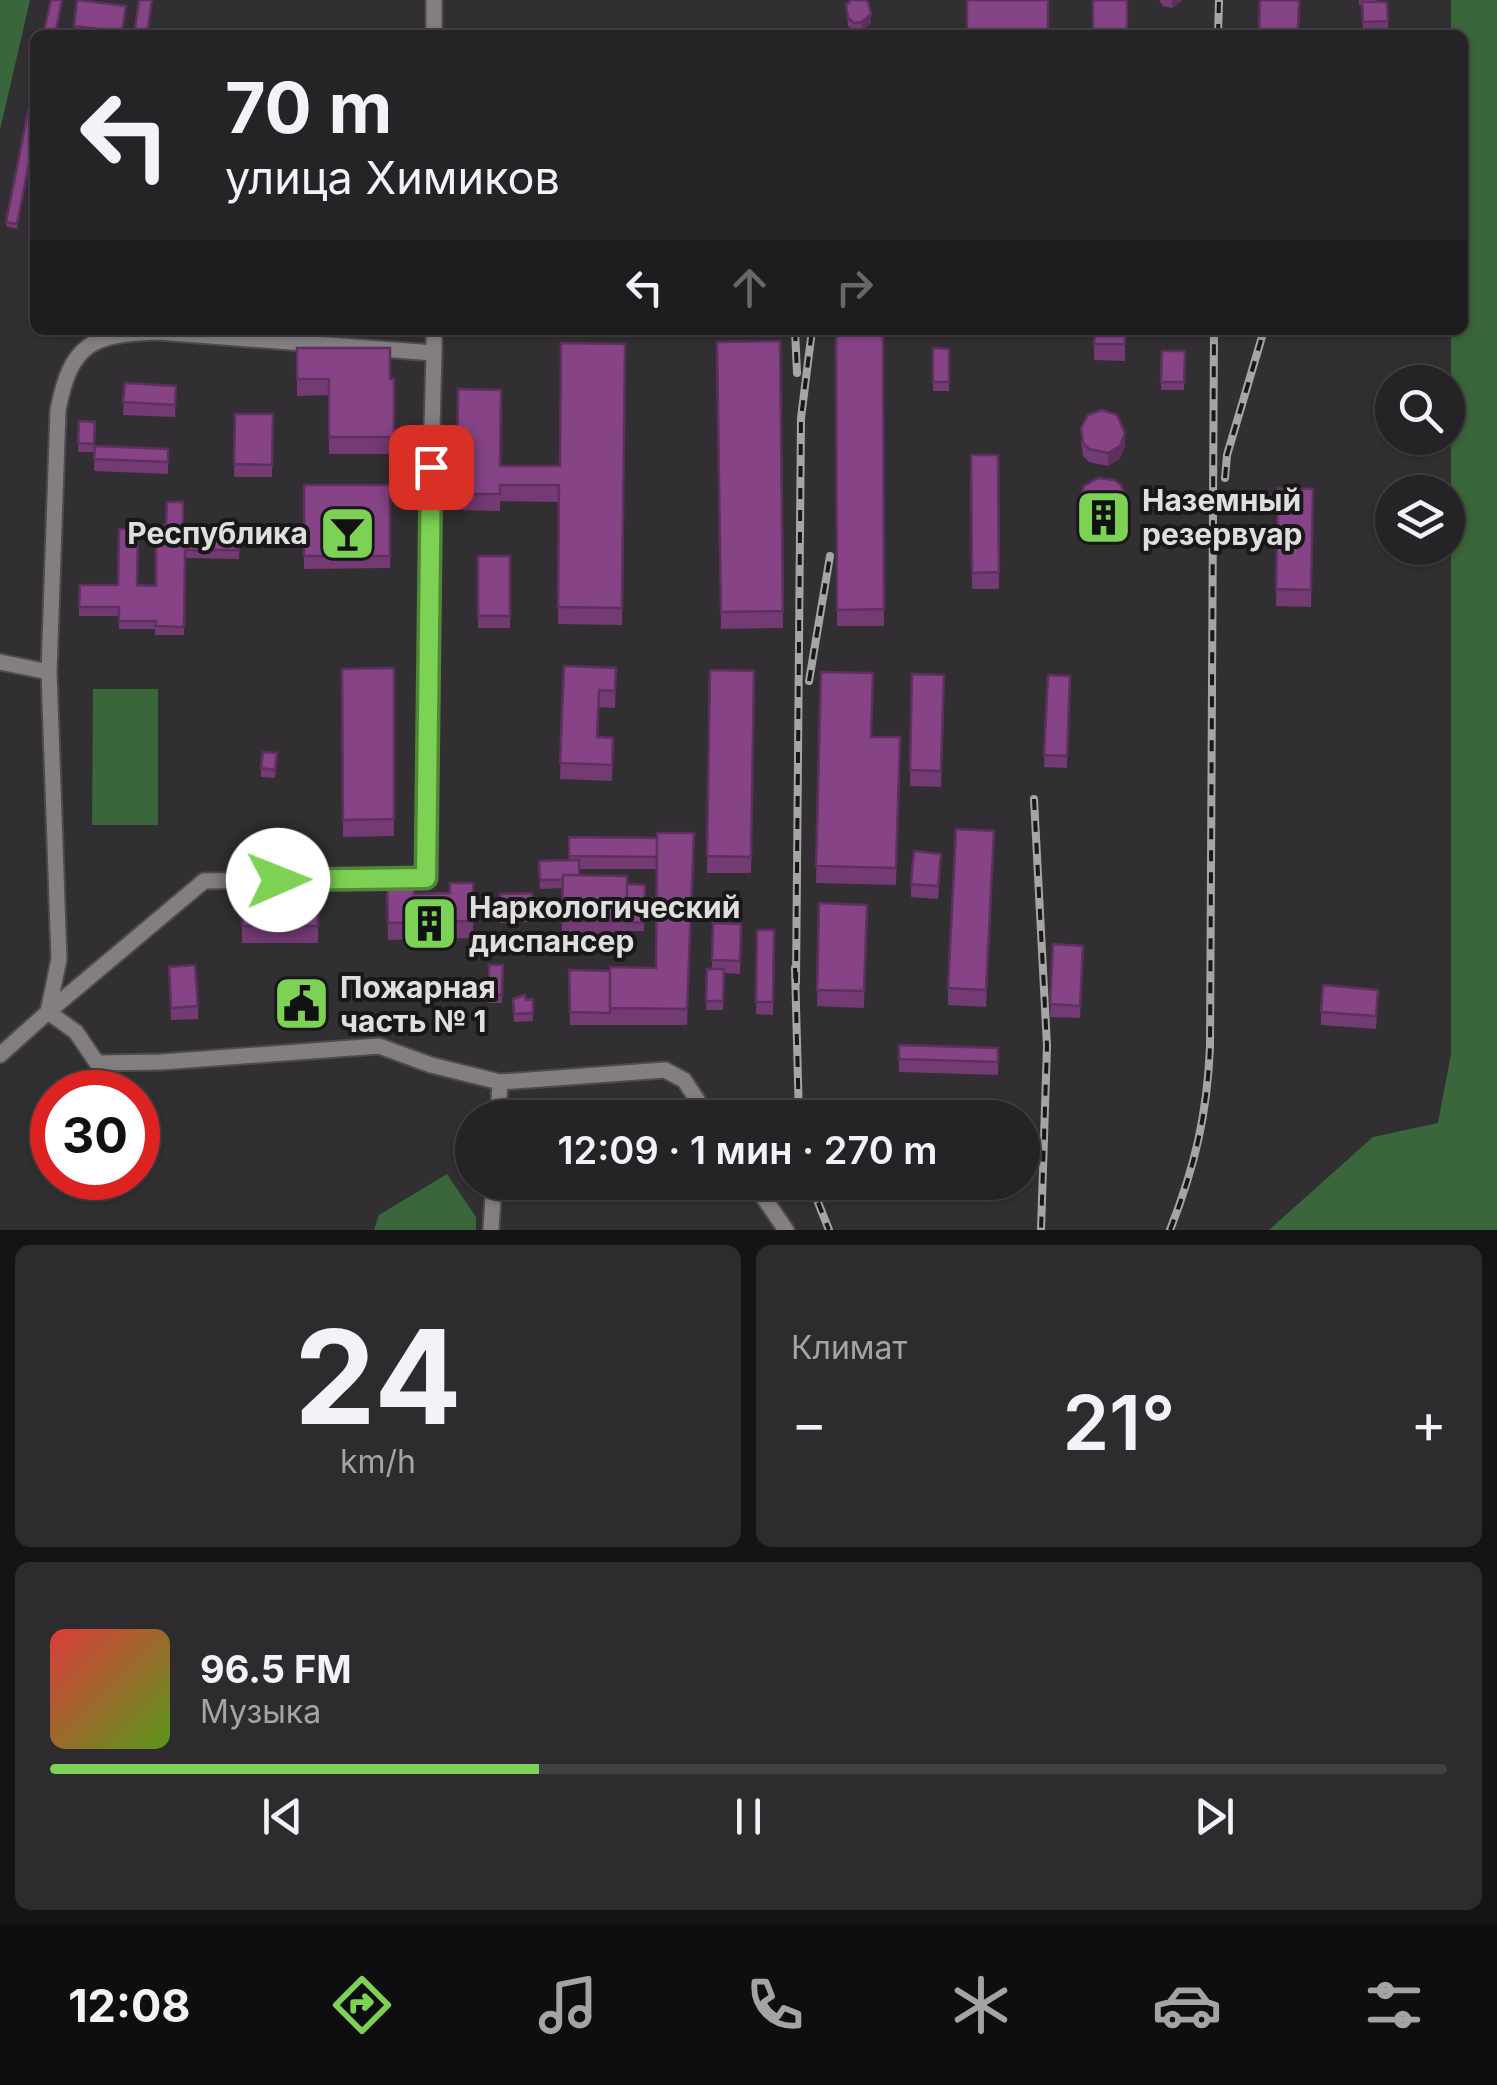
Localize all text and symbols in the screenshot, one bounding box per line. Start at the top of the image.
text: 70 m [225,65,392,150]
icon: left [60,70,190,200]
text: улица Химиков [225,150,560,205]
icon: left [617,260,672,315]
icon: ahead [722,260,777,315]
icon: right [827,260,882,315]
map controls [1375,365,1465,565]
button: search [1375,365,1465,455]
pin [389,425,474,510]
icon: arrive [404,440,459,495]
button: layers [1375,475,1465,565]
place label: Наземный резервуар [1142,482,1303,552]
building icon: Наземный резервуар [1073,487,1133,547]
bar icon: Республика [317,503,377,563]
place label: Республика [127,515,308,551]
position arrow [226,828,330,932]
place label: Наркологический диспансер [469,889,740,959]
building icon: Наркологический диспансер [400,894,460,954]
place label: Пожарная часть № 1 [340,969,496,1039]
public building icon: Пожарная часть № 1 [271,974,331,1034]
speed limit sign: 30 [30,1070,160,1200]
text: 12:09 · 1 мин · 270 m [557,1127,938,1173]
text: 24 [294,1298,462,1455]
text: Климат [791,1328,907,1367]
text: 21° [1063,1377,1175,1468]
text: − [791,1390,827,1456]
text: + [1411,1390,1447,1456]
text: km/h [340,1442,416,1481]
text: 96.5 FM [200,1646,352,1692]
text: Музыка [200,1692,321,1731]
icon: previous [255,1789,310,1844]
icon: pause [721,1789,776,1844]
icon: next [1187,1789,1242,1844]
icon: directions [327,1970,397,2040]
icon: music [533,1970,603,2040]
icon: phone [740,1970,810,2040]
icon: climate [946,1970,1016,2040]
icon: car [1152,1970,1222,2040]
icon: filters [1359,1970,1429,2040]
text: 12:08 [68,1978,191,2033]

